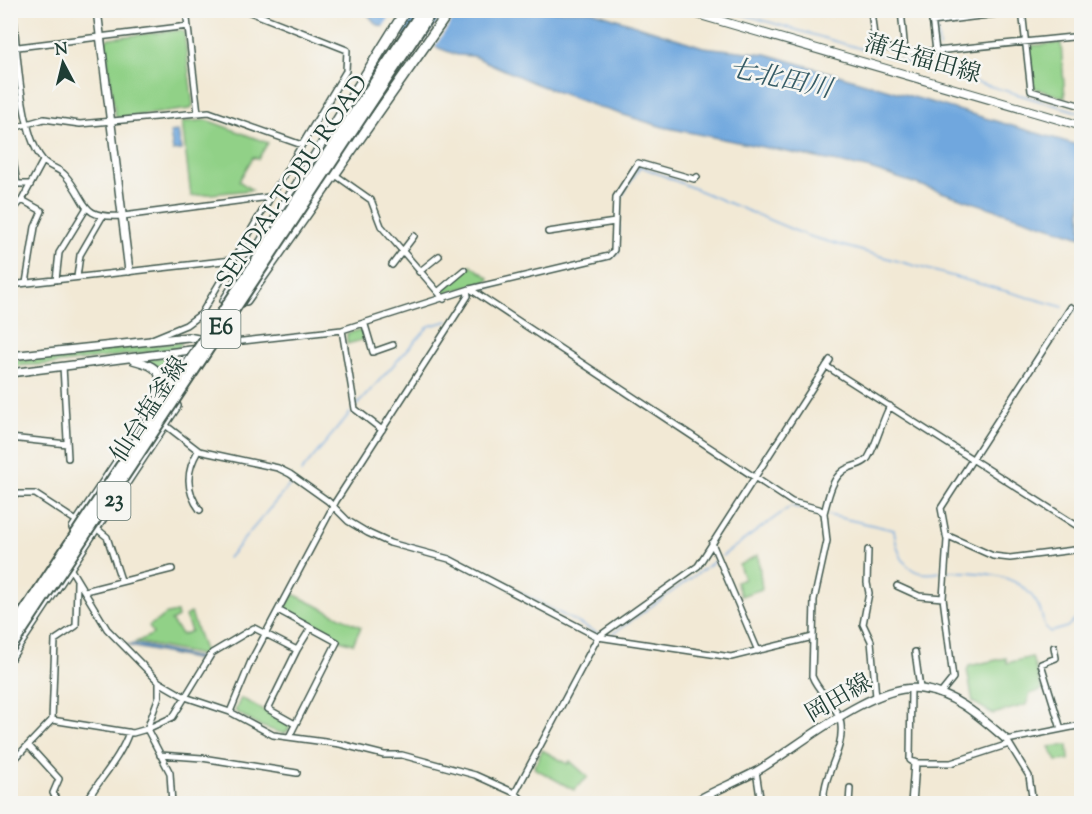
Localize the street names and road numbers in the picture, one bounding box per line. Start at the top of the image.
street label: 蒲生福田線 [860,27,984,93]
street label: SENDAI-TOBU ROAD [209,69,377,295]
road number: E6 [202,310,240,348]
street label: 仙台塩釜線 [103,350,197,470]
road number: 23 [98,482,130,520]
street label: 岡田線 [799,666,879,732]

